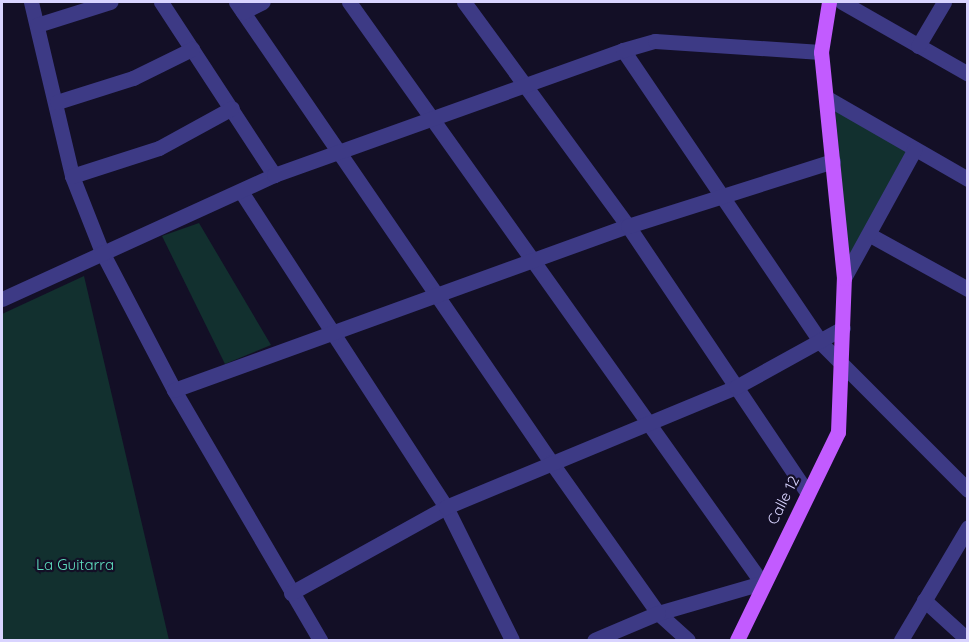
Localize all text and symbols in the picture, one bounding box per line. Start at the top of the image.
street label: Calle 12 [763,473,803,527]
park label: La Guitarra [36,556,114,574]

